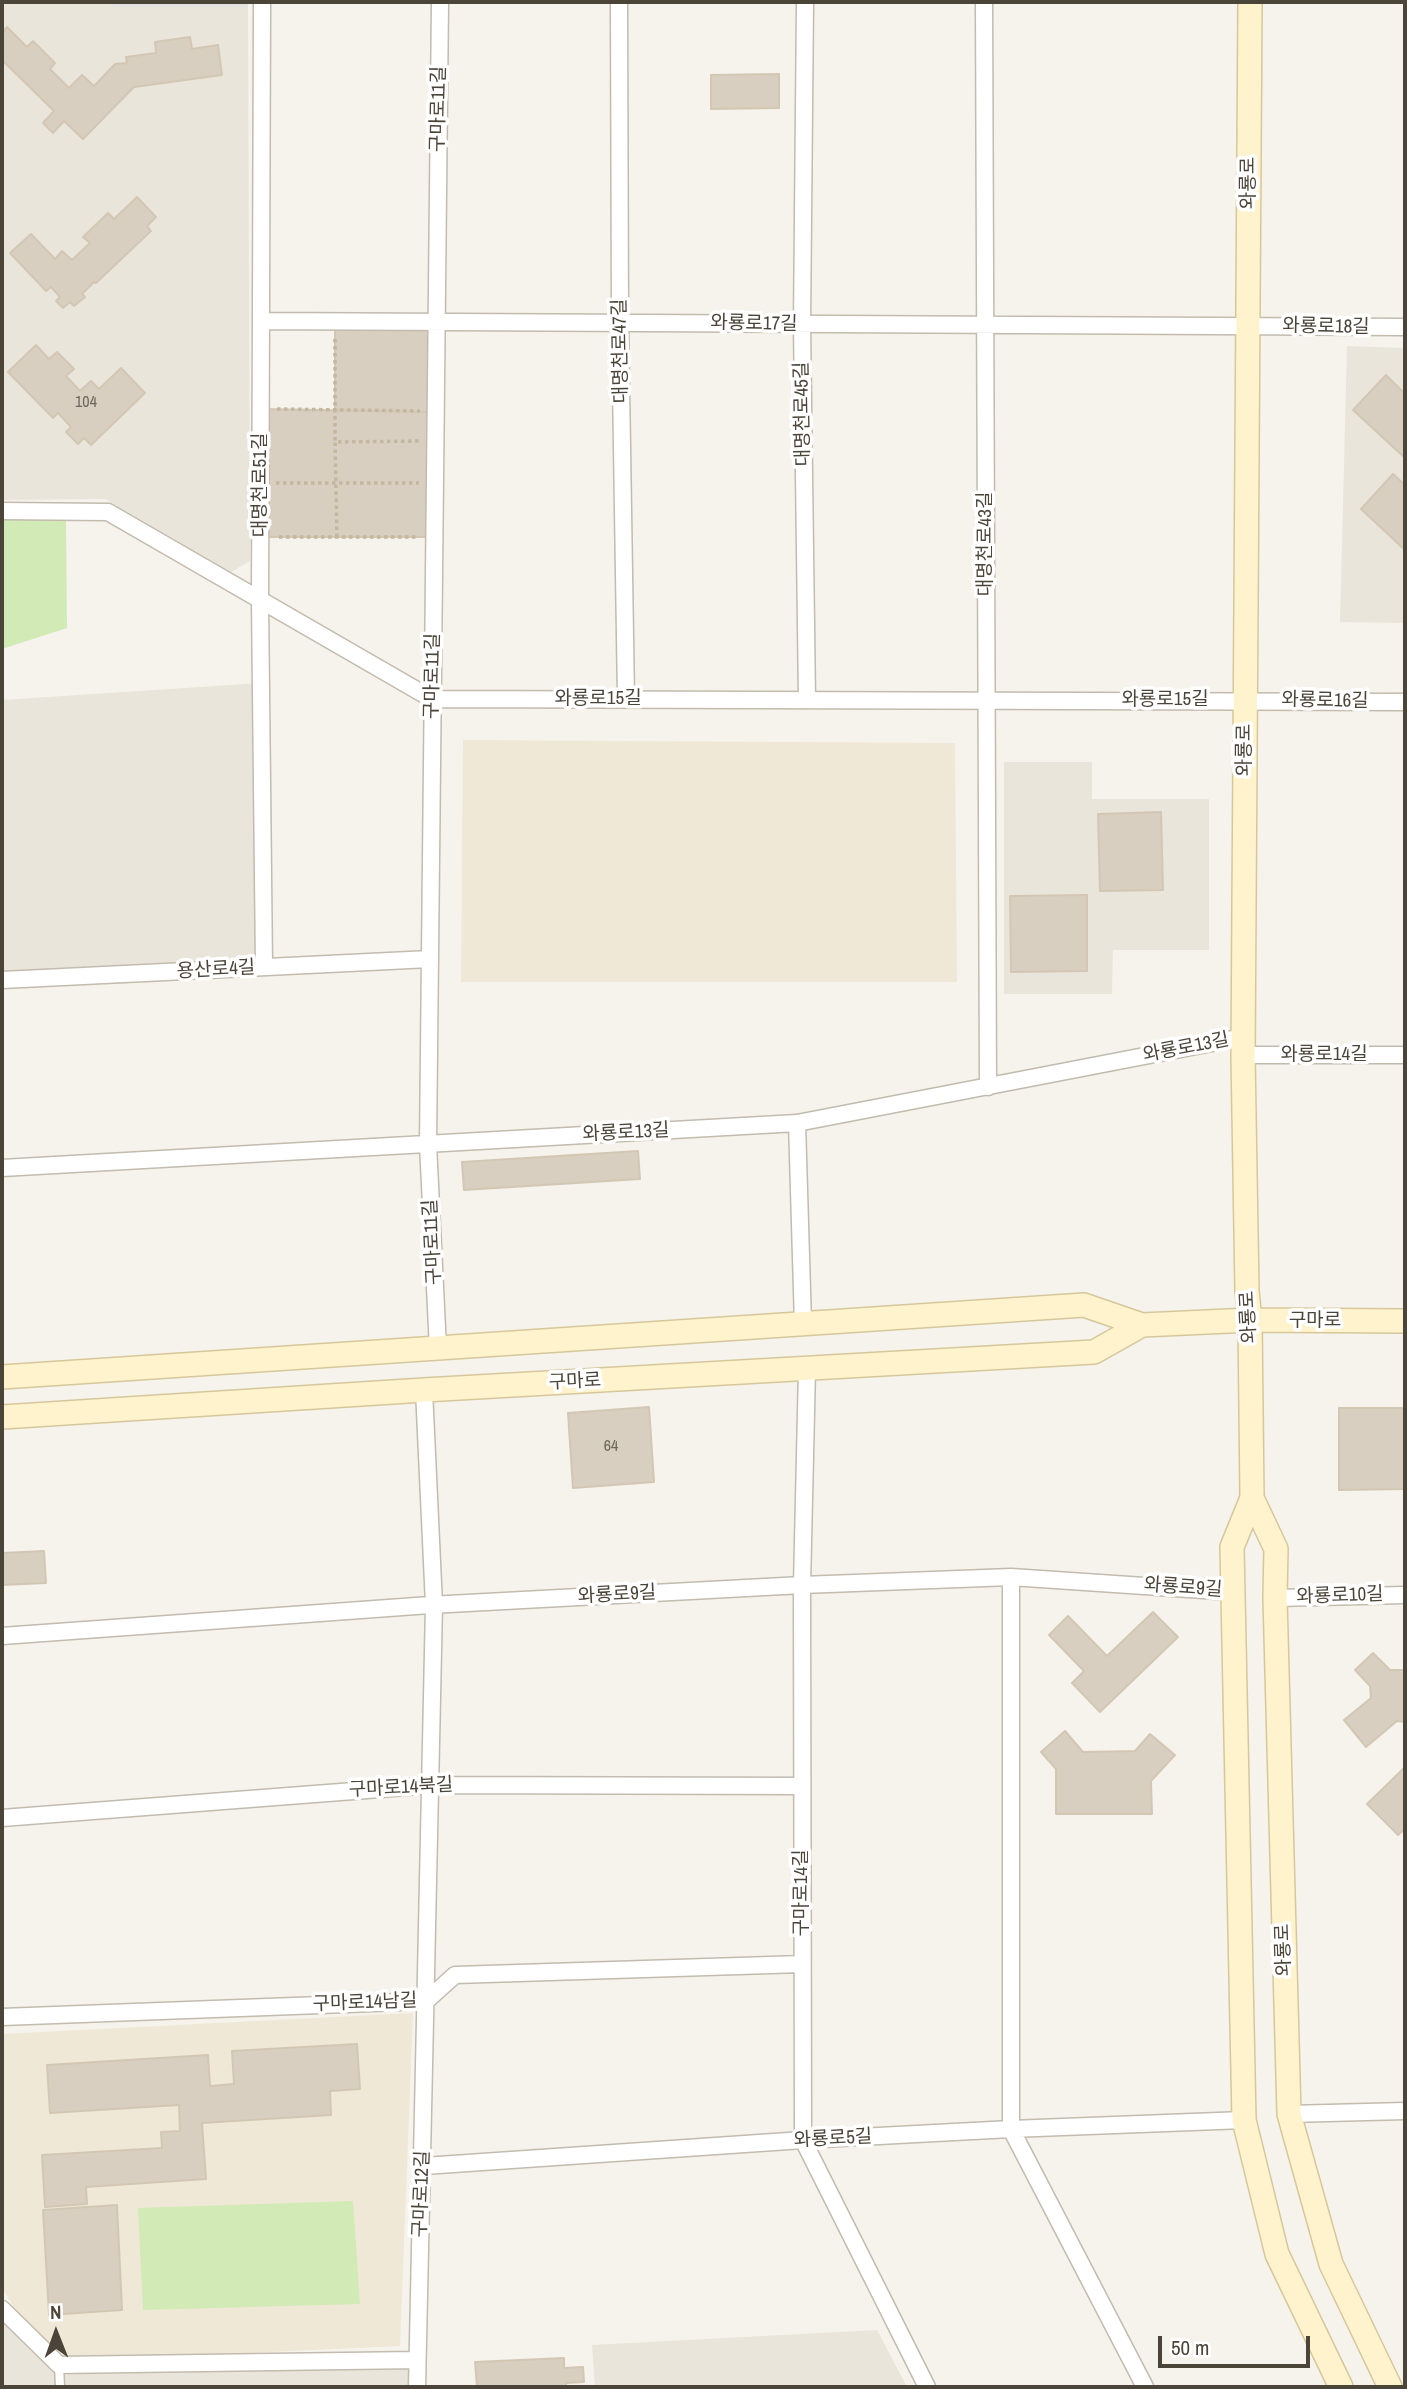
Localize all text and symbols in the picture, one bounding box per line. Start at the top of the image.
street label: 구마로11길 [427,66,451,152]
street label: 와룡로 [1238,157,1260,209]
street label: 대명천로47길 [609,298,633,404]
street label: 와룡로17길 [710,312,798,336]
street label: 와룡로18길 [1282,315,1370,339]
street label: 대명천로45길 [791,361,815,467]
house number: 104 [75,393,97,413]
street label: 대명천로51길 [250,433,272,537]
street label: 대명천로43길 [975,492,997,596]
street label: 구마로11길 [421,633,445,719]
street label: 와룡로15길 [554,688,642,710]
street label: 와룡로15길 [1121,689,1209,711]
street label: 와룡로16길 [1281,689,1369,713]
street label: 와룡로 [1234,724,1256,776]
street label: 용산로4길 [176,957,256,983]
street label: 와룡로13길 [1141,1028,1231,1068]
street label: 와룡로14길 [1280,1044,1368,1066]
street label: 와룡로13길 [582,1119,670,1147]
street label: 구마로11길 [419,1198,447,1286]
street label: 와룡로 [1236,1290,1262,1344]
street label: 구마로 [1289,1310,1341,1332]
street label: 구마로 [548,1369,602,1395]
house number: 64 [604,1437,618,1457]
street label: 와룡로9길 [1143,1574,1223,1602]
street label: 와룡로9길 [577,1582,657,1608]
street label: 와룡로10길 [1296,1583,1384,1609]
street label: 구마로14북길 [348,1774,454,1802]
street label: 구마로14길 [791,1849,813,1937]
street label: 와룡로 [1272,1923,1296,1977]
street label: 구마로14남길 [312,1990,418,2016]
street label: 와룡로5길 [793,2126,873,2152]
street label: 구마로12길 [409,2150,435,2238]
north arrow [21,2298,91,2368]
text: N [50,2299,61,2325]
scale bar [1162,2322,1314,2366]
text: 50 m [1171,2333,1209,2362]

